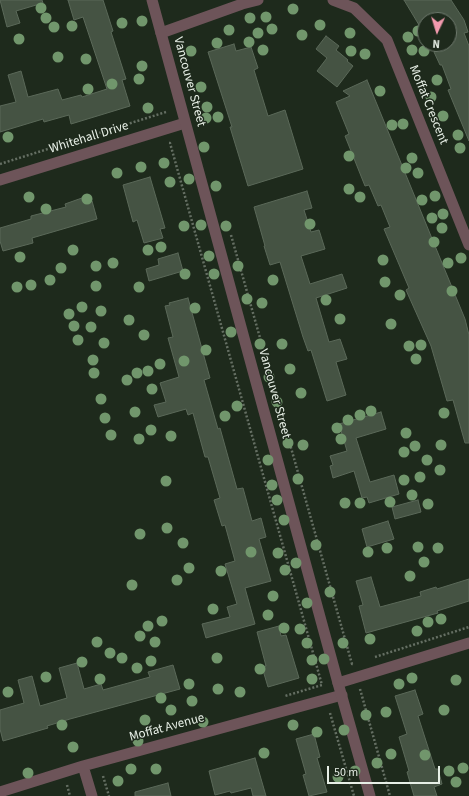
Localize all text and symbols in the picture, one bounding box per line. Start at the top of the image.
north arrow [417,12,457,52]
street label: Vancouver Street [170,36,208,128]
text: N [432,36,440,51]
street label: Moffat Crescent [405,63,451,147]
street label: Whitehall Drive [47,119,131,157]
street label: Vancouver Street [255,348,293,440]
street label: Moffat Avenue [128,710,206,746]
scale bar [329,758,442,784]
text: 50 m [334,764,358,781]

